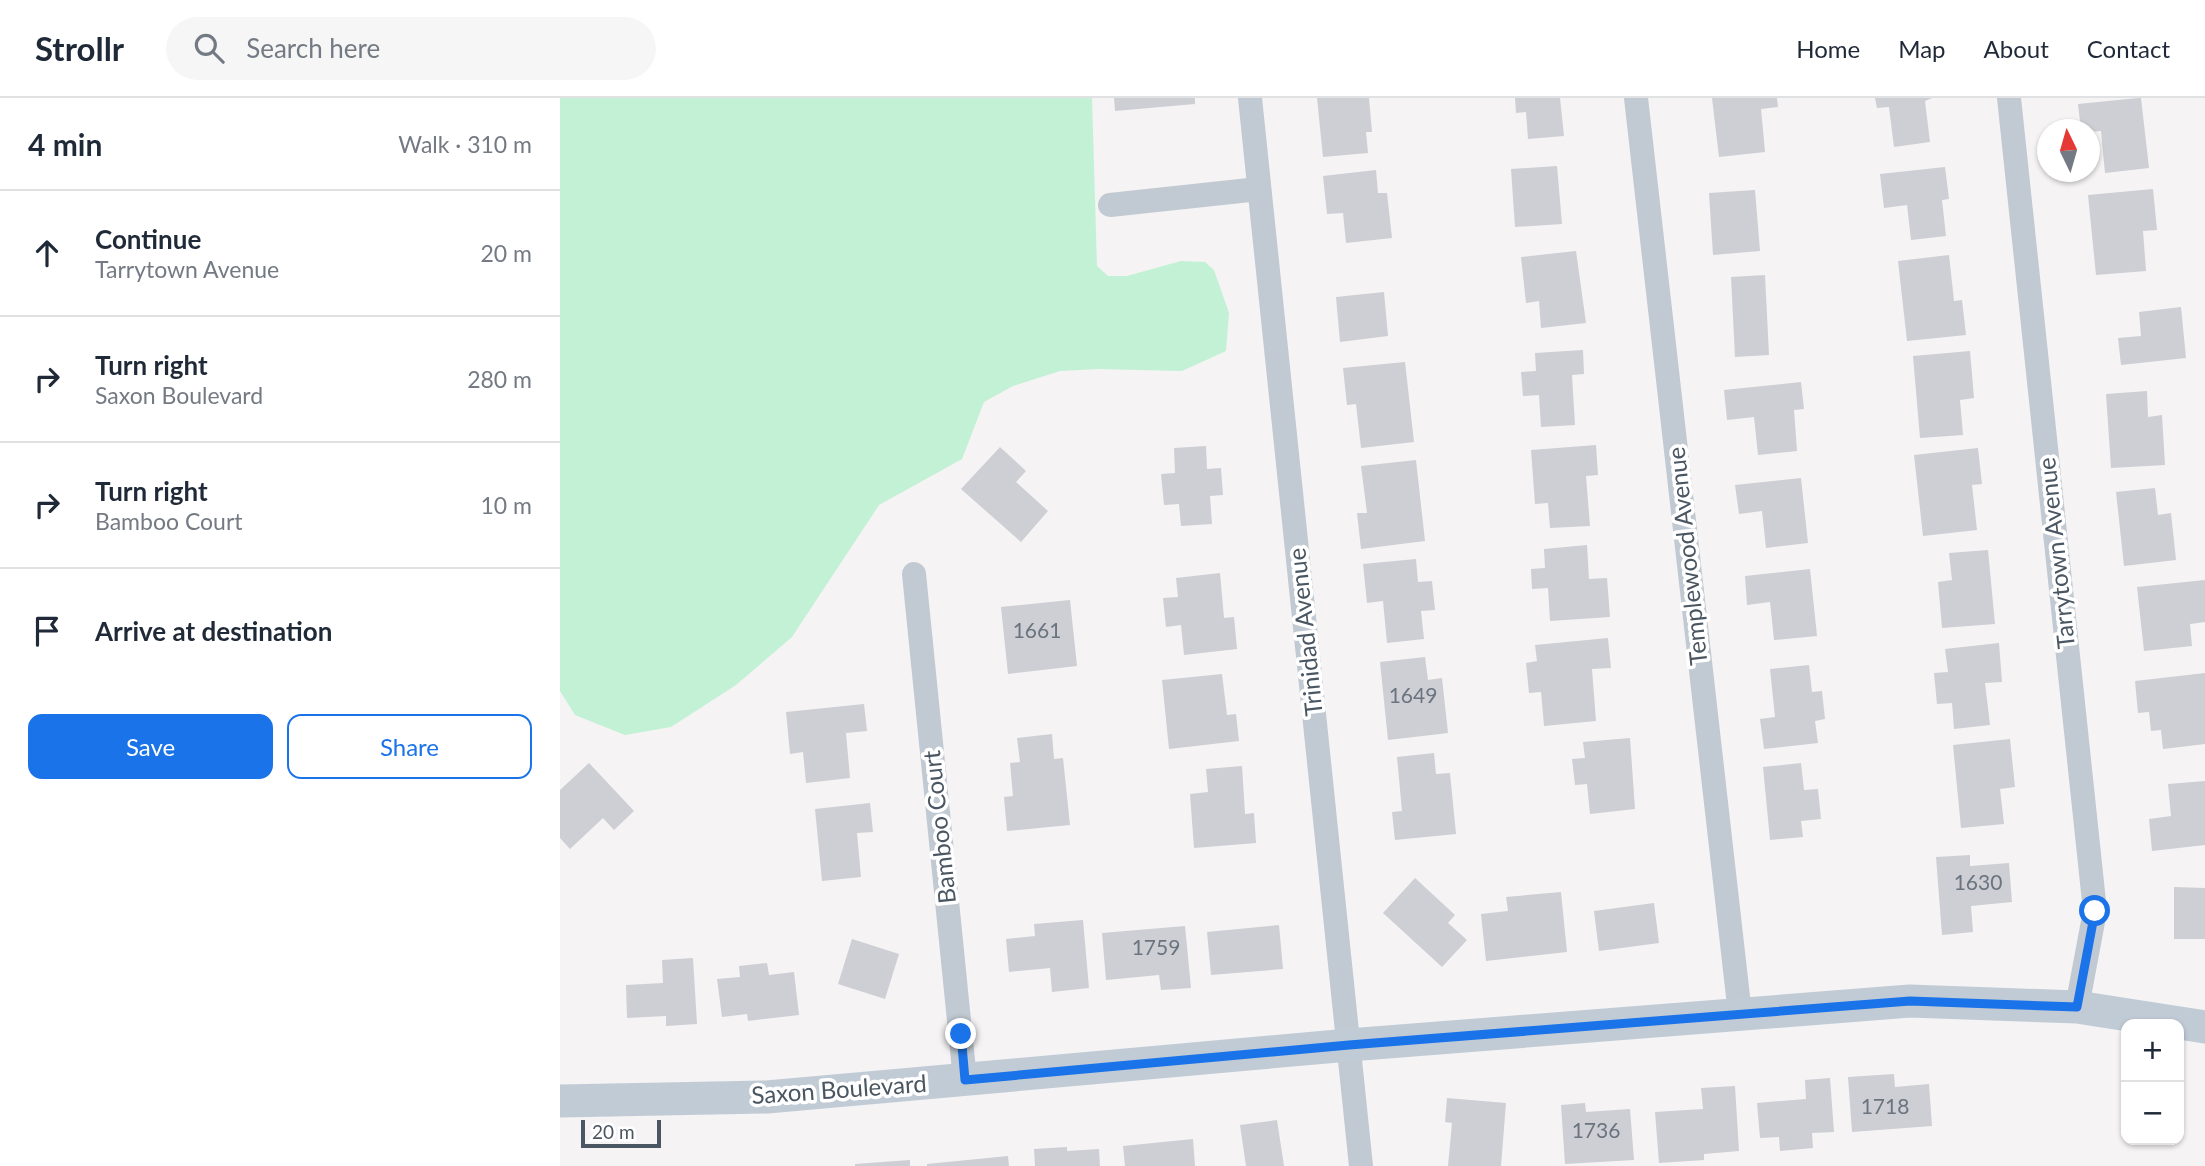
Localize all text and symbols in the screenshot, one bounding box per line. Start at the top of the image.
search box [166,17,656,80]
text: Strollr [35,28,124,68]
icon: search [190,29,228,67]
text: Search here [246,32,380,64]
text: Home [1796,34,1860,63]
text: Map [1898,34,1946,63]
text: About [1984,34,2049,63]
text: Contact [2087,34,2170,63]
north arrow [2037,119,2100,182]
text: 4 min [28,126,102,162]
text: Walk · 310 m [398,130,532,158]
text: Continue [95,223,201,255]
icon: ahead [28,234,66,272]
text: 20 m [481,239,532,267]
text: Tarrytown Avenue [95,255,279,283]
text: Turn right [95,349,208,381]
icon: right [28,360,66,398]
text: 280 m [467,365,532,393]
text: Saxon Boulevard [95,381,263,409]
street label: Templewood Avenue [1661,446,1712,667]
street label: Tarrytown Avenue [2031,456,2080,650]
text: Turn right [95,475,208,507]
icon: right [28,486,66,524]
text: 10 m [481,491,532,519]
text: Bamboo Court [95,507,243,535]
street label: Trinidad Avenue [1281,547,1328,718]
icon: arrive [28,612,66,650]
text: Arrive at destination [95,615,332,647]
house number: 1661 [1013,617,1061,642]
house number: 1649 [1389,682,1437,707]
button: Save [28,714,273,779]
button: Share [287,714,532,779]
street label: Bamboo Court [916,749,961,905]
house number: 1630 [1954,869,2002,894]
route start [2079,895,2110,926]
house number: 1759 [1132,934,1180,959]
route end [945,1018,976,1049]
map controls [2121,1019,2184,1145]
button: + [2121,1019,2184,1082]
street label: Saxon Boulevard [750,1068,927,1109]
button: − [2121,1082,2184,1145]
house number: 1718 [1861,1093,1909,1118]
scale bar [581,1117,662,1149]
house number: 1736 [1572,1117,1620,1142]
text: 20 m [592,1120,635,1143]

